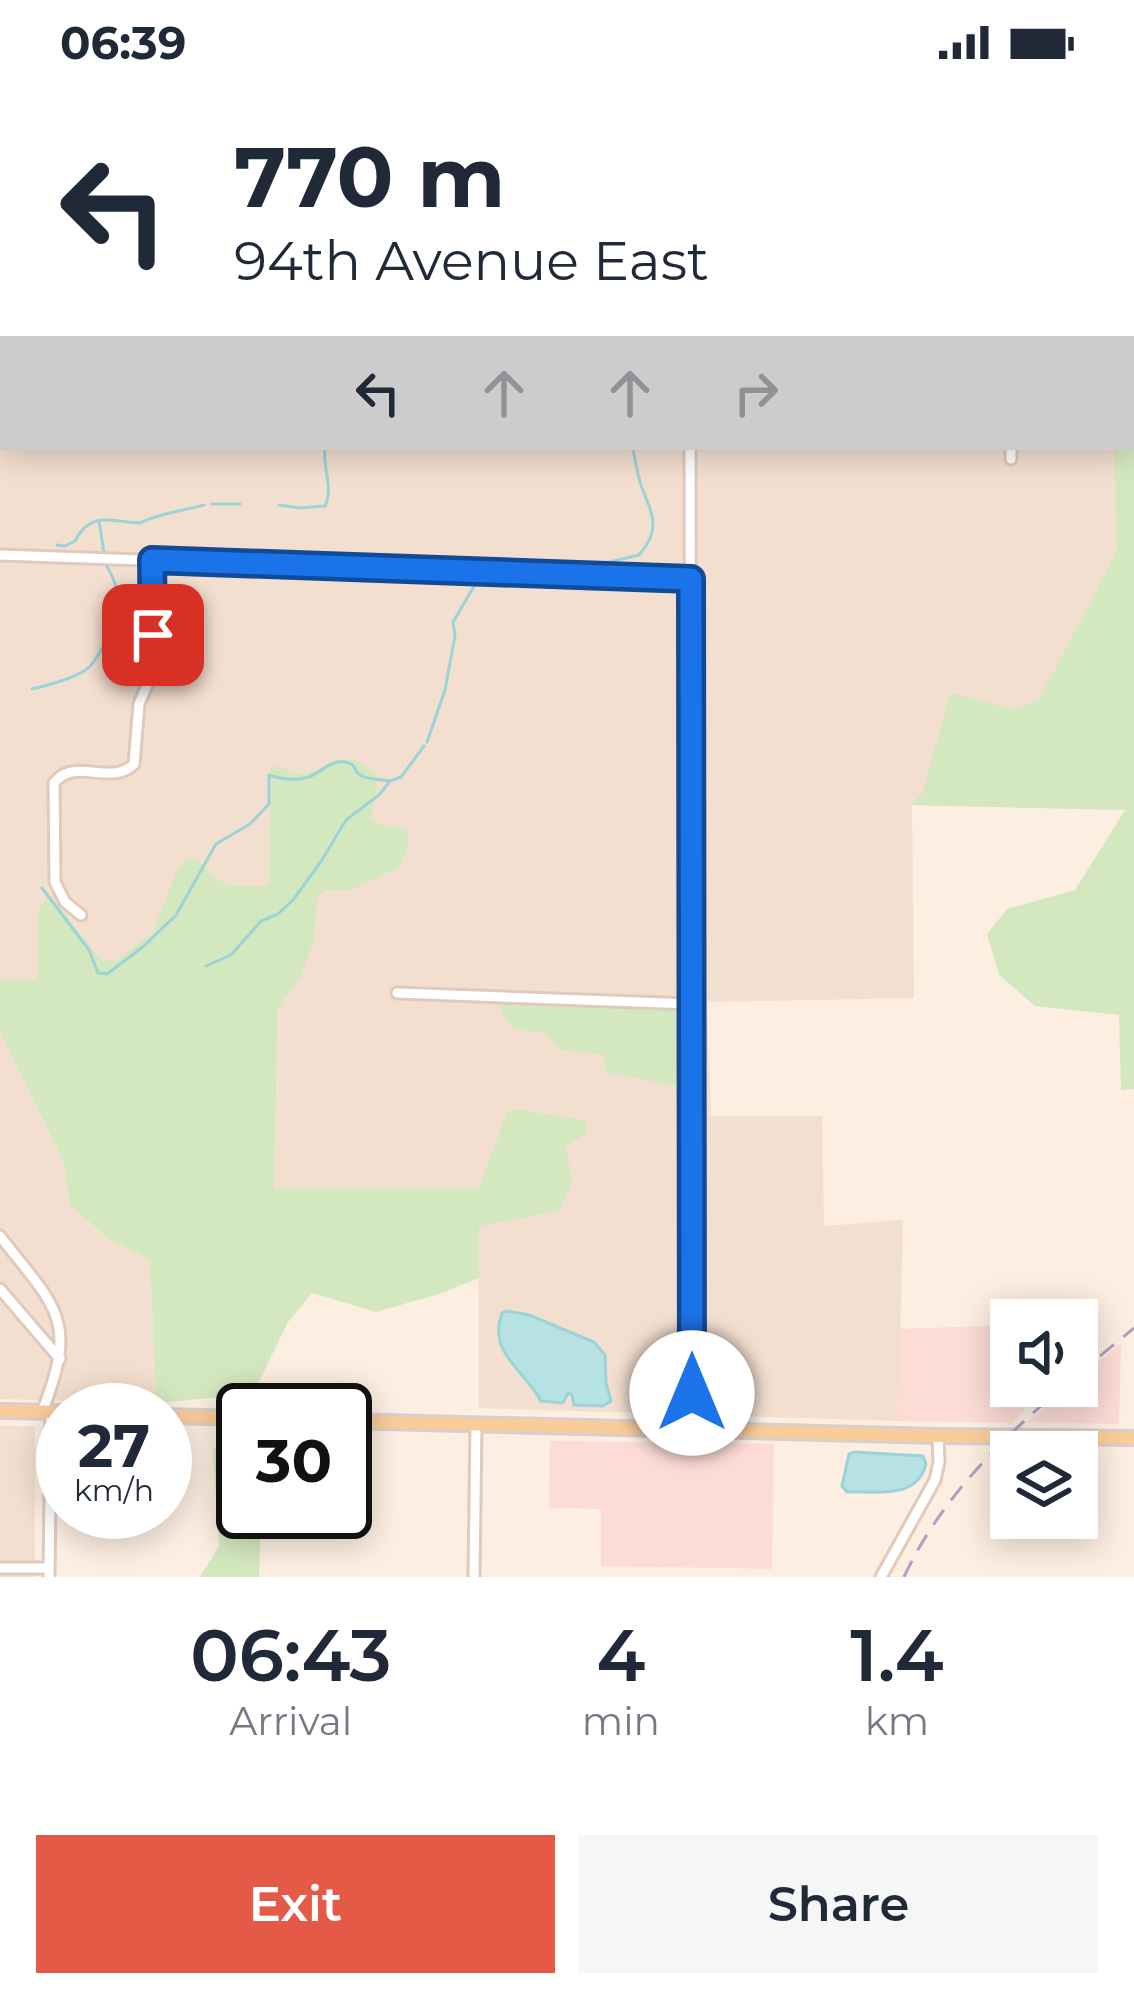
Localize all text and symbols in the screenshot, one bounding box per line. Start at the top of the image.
text: 06:39 [60,15,186,70]
text: 770 m [234,126,505,228]
icon: left [36,132,192,288]
text: 94th Avenue East [234,228,709,294]
icon: left [345,360,411,426]
icon: ahead [471,360,537,426]
icon: ahead [597,360,663,426]
icon: right [723,360,789,426]
pin [102,584,204,686]
icon: arrive [120,602,186,668]
map controls [990,1299,1098,1539]
button: sound [990,1299,1098,1407]
position arrow [629,1330,755,1456]
speed limit sign: 30 [216,1383,372,1539]
text: 27 [78,1409,150,1482]
button: layers [990,1431,1098,1539]
text: km/h [74,1472,154,1509]
text: 06:43 [190,1611,392,1699]
text: 4 [596,1611,645,1699]
text: 1.4 [850,1611,944,1699]
text: Arrival [229,1697,352,1745]
text: min [582,1697,660,1745]
text: km [865,1697,929,1745]
button: Exit [36,1835,555,1973]
button: Share [579,1835,1098,1973]

